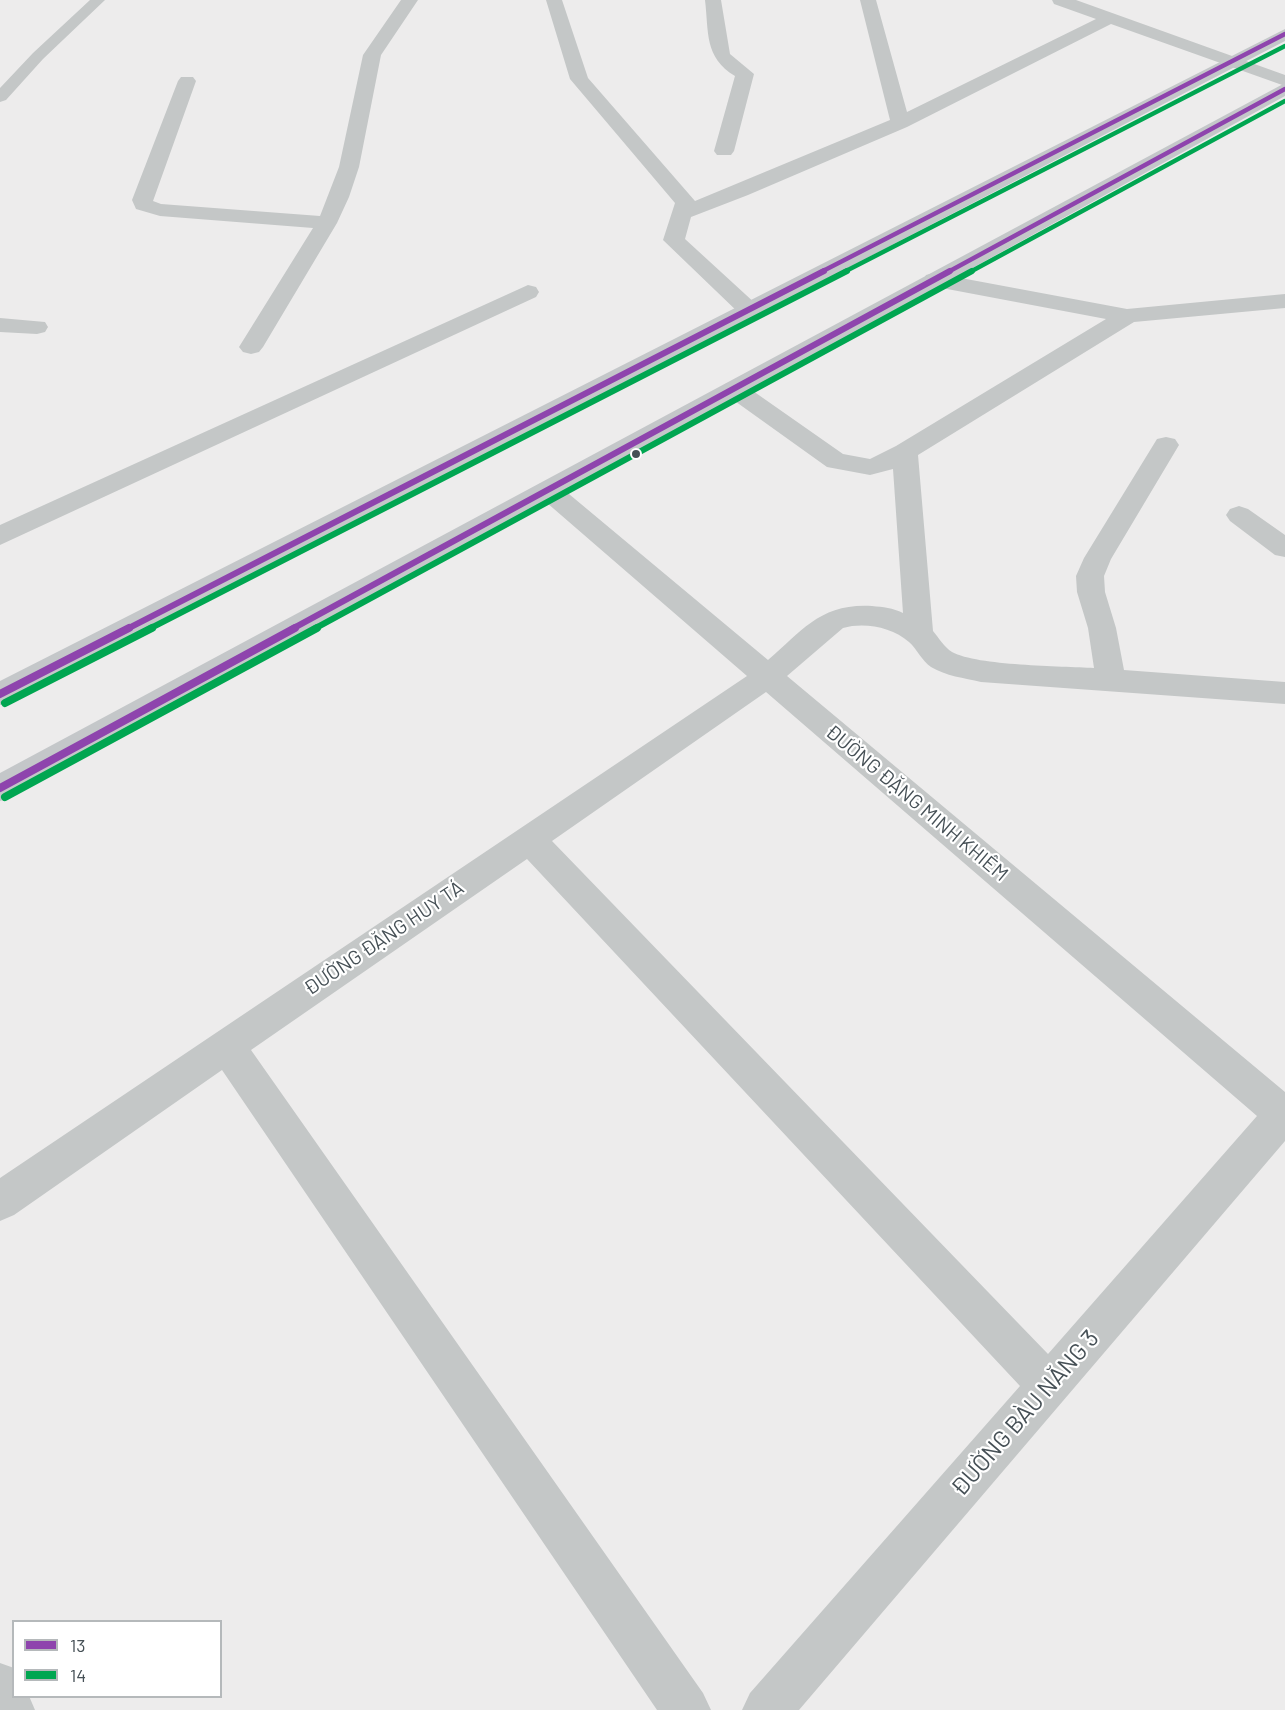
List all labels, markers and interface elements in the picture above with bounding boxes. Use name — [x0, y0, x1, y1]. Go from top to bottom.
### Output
unlabelled marker — [630, 448, 642, 460]
street label: ĐƯỜNG ĐẶNG MINH KHIÊM — [821, 720, 1013, 886]
street label: ĐƯỜNG ĐẶNG HUY TÁ — [300, 876, 468, 1000]
street label: ĐƯỜNG BÀU NĂNG 3 — [945, 1324, 1105, 1502]
legend — [12, 1620, 222, 1698]
text: 13 — [70, 1634, 86, 1656]
text: 14 — [70, 1664, 86, 1686]

